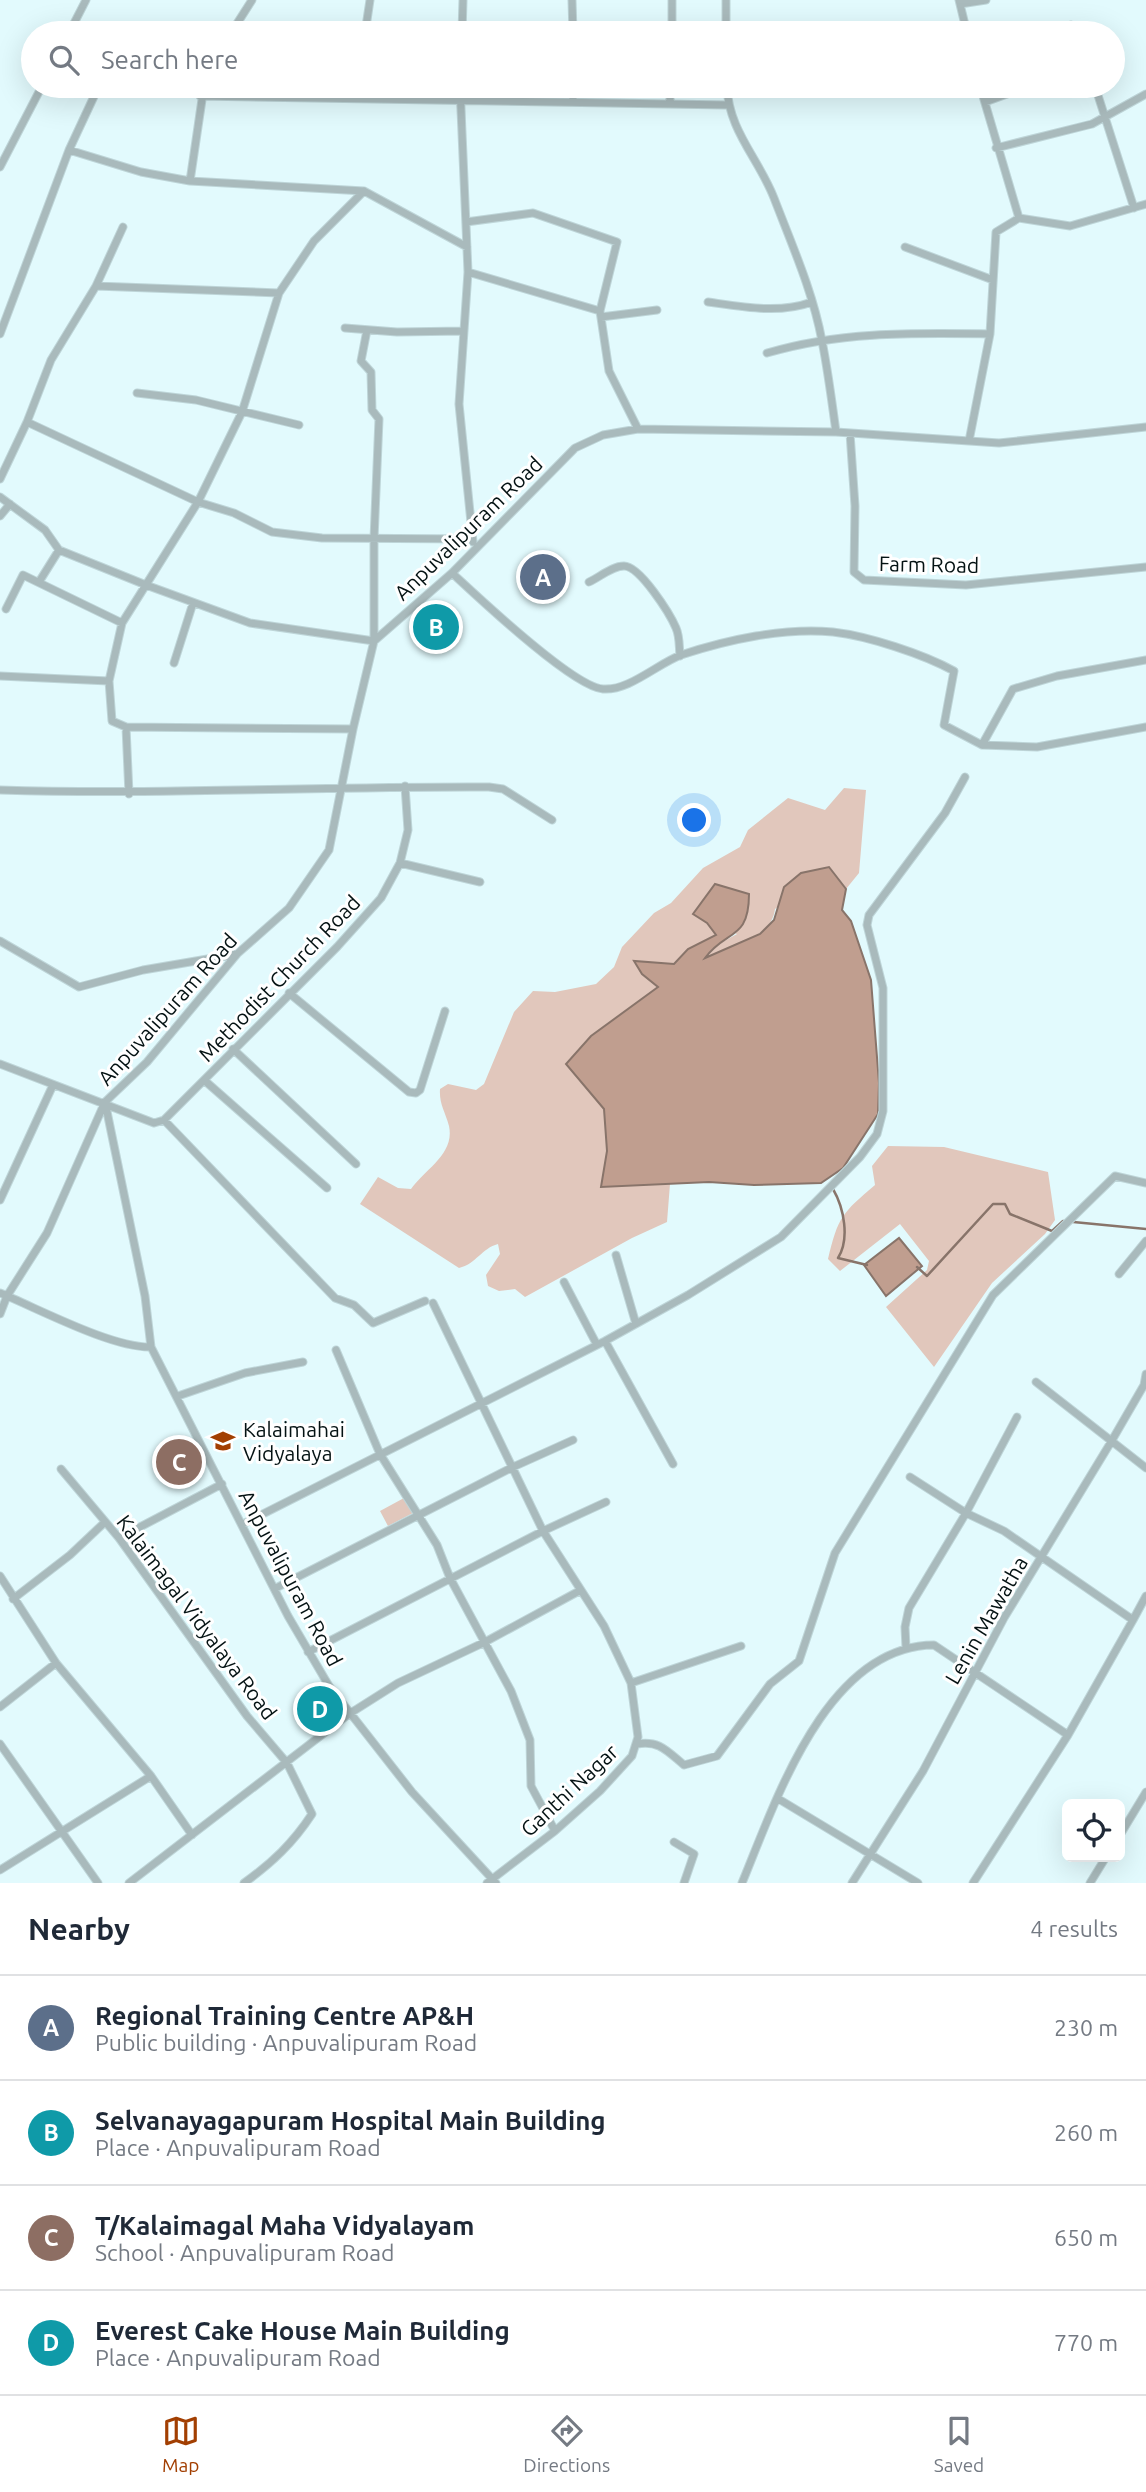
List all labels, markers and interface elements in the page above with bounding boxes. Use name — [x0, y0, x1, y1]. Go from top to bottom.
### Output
search box — [21, 21, 1125, 98]
icon: search — [45, 41, 83, 79]
text: Search here — [101, 45, 238, 74]
street label: Anpuvalipuram Road — [389, 451, 547, 605]
pin: A — [520, 551, 566, 603]
street label: Farm Road — [879, 551, 979, 577]
pin: B — [413, 601, 459, 653]
your location — [677, 803, 711, 837]
street label: Methodist Church Road — [193, 890, 365, 1066]
street label: Anpuvalipuram Road — [93, 928, 241, 1090]
place label: Kalaimahai Vidyalaya — [243, 1417, 345, 1465]
school or university icon: Kalaimahai Vidyalaya — [209, 1427, 237, 1455]
pin: C — [156, 1436, 202, 1488]
street label: Anpuvalipuram Road — [234, 1486, 348, 1670]
street label: Kalaimagal Vidyalaya Road — [112, 1510, 282, 1724]
street label: Lenin Mawatha — [940, 1552, 1032, 1688]
pin: D — [297, 1683, 343, 1735]
street label: Ganthi Nagar — [516, 1739, 622, 1841]
map controls — [1062, 1799, 1125, 1862]
button: locate — [1062, 1799, 1125, 1862]
text: Nearby — [28, 1912, 130, 1946]
text: 4 results — [1030, 1916, 1118, 1941]
text: Regional Training Centre AP&H — [95, 2001, 474, 2030]
text: A — [43, 2015, 59, 2040]
text: 230 m — [1054, 2015, 1118, 2040]
text: Public building · Anpuvalipuram Road — [95, 2030, 477, 2055]
text: Selvanayagapuram Hospital Main Building — [95, 2106, 606, 2135]
text: B — [43, 2120, 59, 2145]
text: 260 m — [1054, 2120, 1118, 2145]
text: Place · Anpuvalipuram Road — [95, 2135, 381, 2160]
text: T/Kalaimagal Maha Vidyalayam — [95, 2211, 474, 2240]
text: C — [44, 2225, 58, 2250]
text: 650 m — [1054, 2225, 1118, 2250]
text: School · Anpuvalipuram Road — [95, 2240, 395, 2265]
text: Everest Cake House Main Building — [95, 2316, 510, 2345]
text: D — [43, 2330, 59, 2355]
text: 770 m — [1054, 2330, 1118, 2355]
text: Place · Anpuvalipuram Road — [95, 2345, 381, 2370]
tab: Map — [162, 2412, 200, 2476]
tab: Directions — [523, 2412, 610, 2476]
tab: Saved — [934, 2412, 984, 2476]

